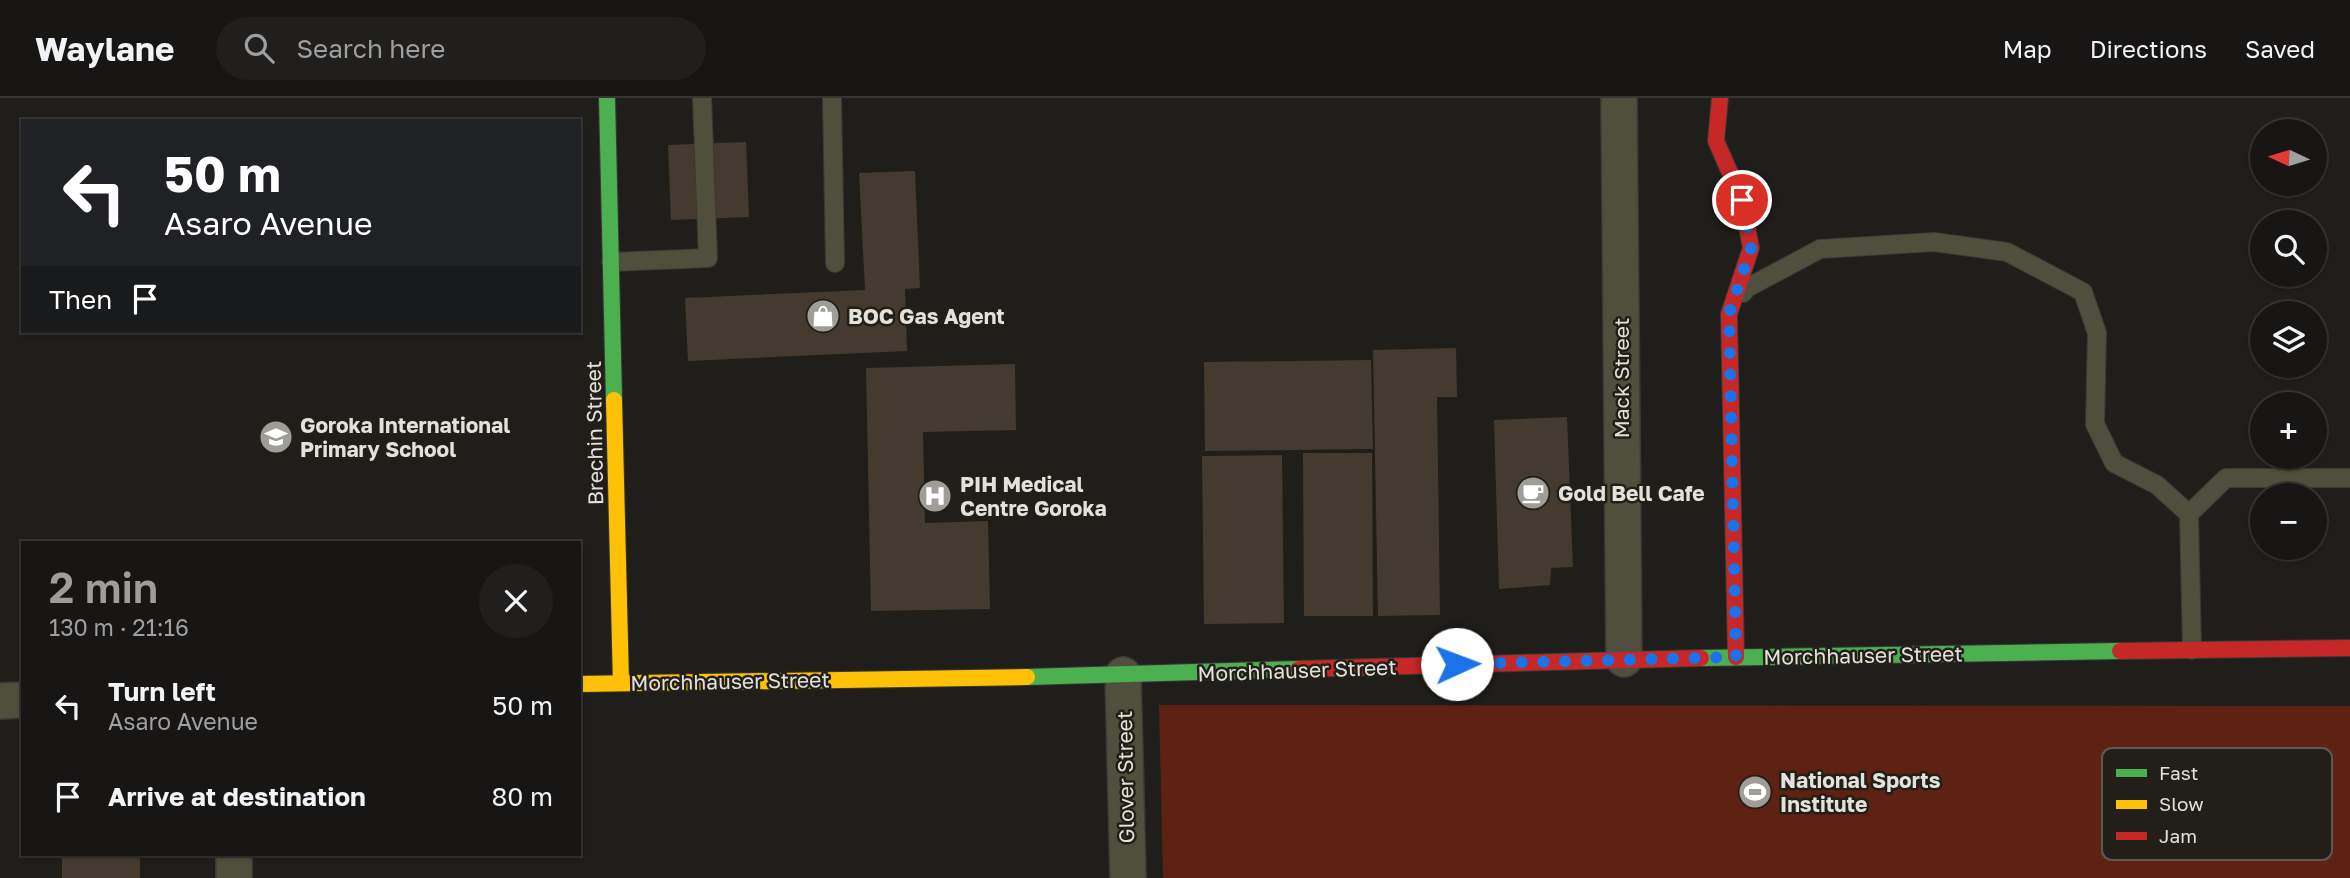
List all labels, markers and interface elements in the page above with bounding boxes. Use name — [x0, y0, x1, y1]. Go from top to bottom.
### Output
search box — [216, 17, 706, 80]
text: Waylane — [35, 29, 174, 68]
icon: search — [240, 29, 278, 67]
text: Search here — [296, 33, 445, 64]
text: Map — [2003, 34, 2052, 63]
text: Directions — [2090, 34, 2207, 63]
text: Saved — [2245, 34, 2315, 63]
north arrow — [2250, 119, 2328, 196]
map controls — [2250, 119, 2327, 560]
text: 50 m — [164, 144, 281, 203]
icon: left — [49, 147, 140, 238]
pin — [1712, 170, 1772, 230]
icon: arrive — [1723, 181, 1761, 219]
text: Asaro Avenue — [164, 204, 373, 242]
button: search — [2250, 210, 2327, 287]
icon: arrive — [126, 280, 164, 318]
text: Then — [49, 284, 112, 315]
shop icon: BOC Gas Agent — [804, 297, 842, 335]
button: layers — [2250, 301, 2327, 378]
place label: BOC Gas Agent — [848, 303, 1005, 329]
street label: Mack Street — [1608, 318, 1634, 438]
street label: Brechin Street — [580, 361, 608, 505]
button: + — [2250, 392, 2327, 469]
place label: Goroka International Primary School — [300, 412, 510, 462]
school or university icon: Goroka International Primary School — [257, 418, 295, 456]
place label: PIH Medical Centre Goroka — [960, 471, 1107, 521]
cafe icon: Gold Bell Cafe — [1514, 474, 1552, 512]
hospital icon: PIH Medical Centre Goroka — [916, 477, 954, 515]
place label: Gold Bell Cafe — [1558, 480, 1705, 506]
button: − — [2250, 483, 2327, 560]
text: 2 min — [49, 562, 158, 612]
button: close — [479, 564, 553, 638]
text: 130 m · 21:16 — [49, 613, 189, 641]
position arrow — [1420, 627, 1494, 701]
street label: Morchhauser Street — [1763, 640, 1963, 670]
street label: Morchhauser Street — [1197, 654, 1397, 686]
street label: Morchhauser Street — [630, 666, 830, 696]
text: Turn left — [108, 676, 216, 707]
icon: left — [49, 687, 87, 725]
text: 50 m — [492, 690, 553, 721]
text: Asaro Avenue — [108, 707, 258, 735]
street label: Glover Street — [1111, 710, 1139, 844]
legend — [2102, 748, 2332, 860]
text: Fast — [2159, 761, 2198, 784]
place label: National Sports Institute — [1780, 767, 1941, 817]
sports icon: National Sports Institute — [1736, 773, 1774, 811]
icon: arrive — [49, 778, 87, 816]
text: Arrive at destination — [108, 781, 366, 812]
text: 80 m — [492, 781, 553, 812]
text: Slow — [2159, 792, 2204, 815]
text: Jam — [2159, 824, 2197, 847]

